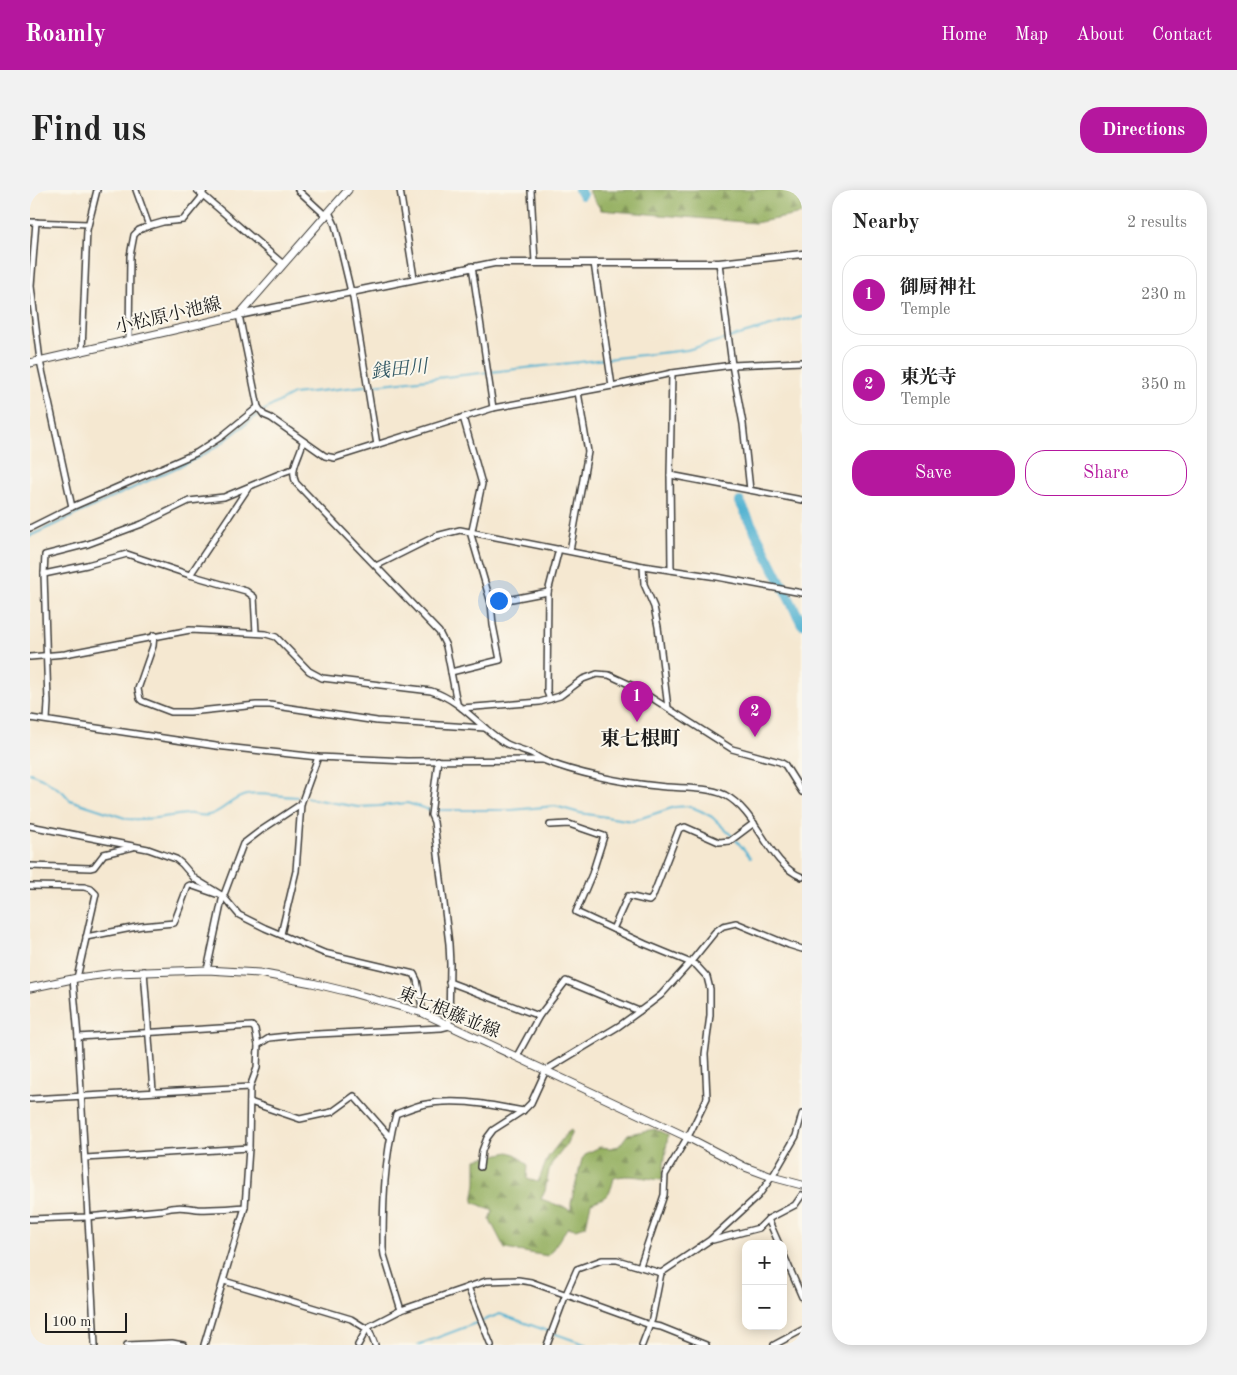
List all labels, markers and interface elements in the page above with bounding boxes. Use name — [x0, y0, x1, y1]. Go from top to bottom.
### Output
text: Roamly — [25, 23, 106, 47]
text: Home — [941, 26, 987, 44]
text: Map — [1015, 26, 1048, 44]
text: About — [1076, 26, 1124, 44]
text: Contact — [1152, 26, 1212, 44]
button: Directions — [1080, 107, 1207, 153]
text: Find us — [30, 113, 146, 148]
text: Nearby — [852, 212, 920, 233]
text: 2 results — [1127, 215, 1187, 231]
text: 御厨神社 — [900, 279, 976, 298]
text: 1 — [864, 287, 874, 303]
text: 230 m — [1141, 287, 1186, 303]
street label: 小松原小池線 — [113, 293, 223, 337]
text: Temple — [900, 302, 950, 318]
water label: 銭田川 — [370, 356, 431, 383]
text: 東光寺 — [900, 369, 957, 388]
text: 2 — [864, 377, 874, 393]
text: 350 m — [1141, 377, 1186, 393]
text: Temple — [900, 392, 950, 408]
button: Save — [852, 450, 1015, 496]
button: Share — [1025, 450, 1187, 496]
your location — [486, 588, 512, 614]
pin: 1 — [621, 681, 653, 722]
pin: 2 — [739, 696, 771, 737]
district label: 東七根町 — [600, 728, 681, 750]
street label: 東七根藤並線 — [395, 982, 503, 1042]
map controls — [742, 1240, 787, 1330]
button: + — [742, 1240, 787, 1285]
button: − — [742, 1285, 787, 1330]
scale bar — [45, 1310, 128, 1333]
text: 100 m — [52, 1315, 91, 1329]

